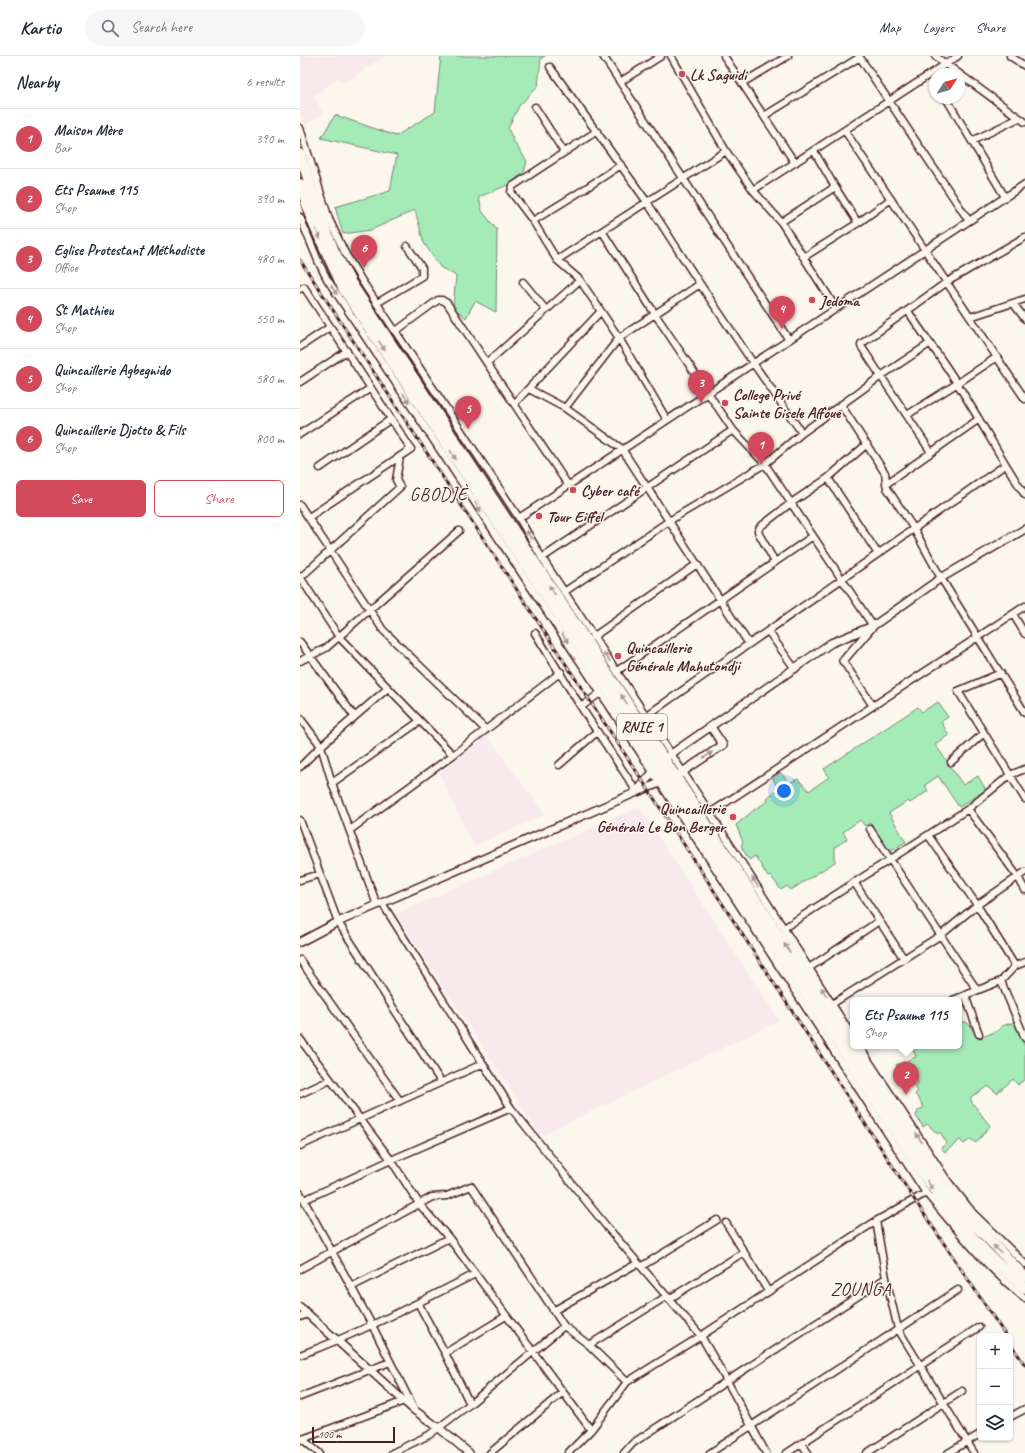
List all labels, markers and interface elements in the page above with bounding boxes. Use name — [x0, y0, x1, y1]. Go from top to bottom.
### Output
search box — [85, 10, 365, 46]
text: Kartio — [20, 16, 61, 40]
icon: search — [99, 17, 121, 39]
text: Search here — [131, 18, 192, 37]
text: Map — [879, 19, 901, 36]
text: Layers — [923, 19, 954, 36]
text: Share — [976, 19, 1005, 36]
place label: Lk Saguidi — [690, 65, 748, 85]
north arrow — [929, 68, 965, 104]
marker: Lk Saguidi — [677, 69, 687, 79]
text: Nearby — [16, 72, 59, 93]
text: 6 results — [246, 74, 284, 90]
text: Maison Mère — [54, 121, 122, 140]
text: 1 — [26, 131, 32, 147]
text: 390 m — [256, 131, 284, 147]
text: Bar — [54, 140, 71, 156]
text: Ets Psaume 115 — [54, 181, 138, 200]
text: 2 — [26, 191, 32, 207]
text: 390 m — [256, 191, 284, 207]
text: Shop — [54, 200, 76, 216]
one-way arrow — [315, 228, 321, 239]
pin: 6 — [351, 235, 377, 268]
text: Eglise Protestant Méthodiste — [54, 241, 204, 260]
text: 3 — [26, 251, 32, 267]
text: 480 m — [256, 251, 284, 267]
text: Office — [54, 260, 78, 276]
one-way arrow — [330, 284, 338, 295]
place label: Jedoma — [819, 291, 860, 311]
marker: Jedoma — [807, 295, 817, 305]
pin: 4 — [769, 296, 795, 329]
text: St Mathieu — [54, 301, 113, 320]
text: 4 — [26, 311, 32, 327]
text: 550 m — [256, 311, 284, 327]
text: Shop — [54, 320, 76, 336]
one-way arrow — [378, 340, 385, 352]
text: Quincaillerie Agbegnido — [54, 361, 170, 380]
pin: 3 — [688, 370, 714, 403]
text: 5 — [26, 371, 32, 387]
text: 580 m — [256, 371, 284, 387]
text: Shop — [54, 380, 76, 396]
place label: College Privé Sainte Gisele Affoue — [733, 385, 842, 423]
one-way arrow — [402, 393, 410, 403]
pin: 5 — [455, 396, 481, 429]
marker: College Privé Sainte Gisele Affoue — [720, 398, 730, 408]
text: Quincaillerie Djotto & Fils — [54, 421, 185, 440]
text: 6 — [26, 431, 32, 447]
text: 800 m — [256, 431, 284, 447]
pin: 1 — [748, 432, 774, 465]
text: Shop — [54, 440, 76, 456]
one-way arrow — [449, 450, 457, 460]
button: Save — [16, 480, 146, 517]
button: Share — [154, 480, 284, 517]
place label: Cyber café — [581, 481, 641, 501]
district label: GBODJÈ — [410, 483, 469, 505]
marker: Cyber café — [568, 485, 578, 495]
one-way arrow — [474, 501, 481, 512]
place label: Tour Eiffel — [547, 507, 605, 527]
marker: Tour Eiffel — [534, 511, 544, 521]
one-way arrow — [525, 530, 532, 541]
one-way arrow — [548, 585, 556, 595]
one-way arrow — [561, 633, 568, 644]
place label: Quincaillerie Générale Mahutondji — [626, 638, 742, 676]
one-way arrow — [603, 651, 611, 662]
marker: Quincaillerie Générale Mahutondji — [613, 651, 623, 661]
one-way arrow — [620, 693, 627, 705]
road number: RNIE 1 — [617, 714, 667, 740]
one-way arrow — [702, 752, 714, 759]
your location — [774, 781, 794, 801]
place label: Quincaillerie Générale Le Bon Berger — [597, 799, 727, 837]
marker: Quincaillerie Générale Le Bon Berger — [728, 812, 738, 822]
one-way arrow — [751, 876, 758, 888]
one-way arrow — [783, 943, 791, 953]
one-way arrow — [821, 986, 828, 998]
popup — [850, 997, 962, 1049]
text: Ets Psaume 115 — [864, 1006, 948, 1025]
text: Shop — [864, 1025, 886, 1041]
pin: 2 — [893, 1062, 919, 1095]
one-way arrow — [916, 1132, 923, 1144]
one-way arrow — [926, 1180, 934, 1190]
one-way arrow — [992, 1244, 1002, 1254]
district label: ZOUNGA — [831, 1278, 891, 1300]
map controls — [977, 1333, 1013, 1441]
button: + — [977, 1333, 1013, 1369]
button: − — [977, 1369, 1013, 1405]
button: layers — [977, 1405, 1013, 1441]
scale bar — [312, 1425, 395, 1444]
text: 100 m — [318, 1427, 342, 1441]

